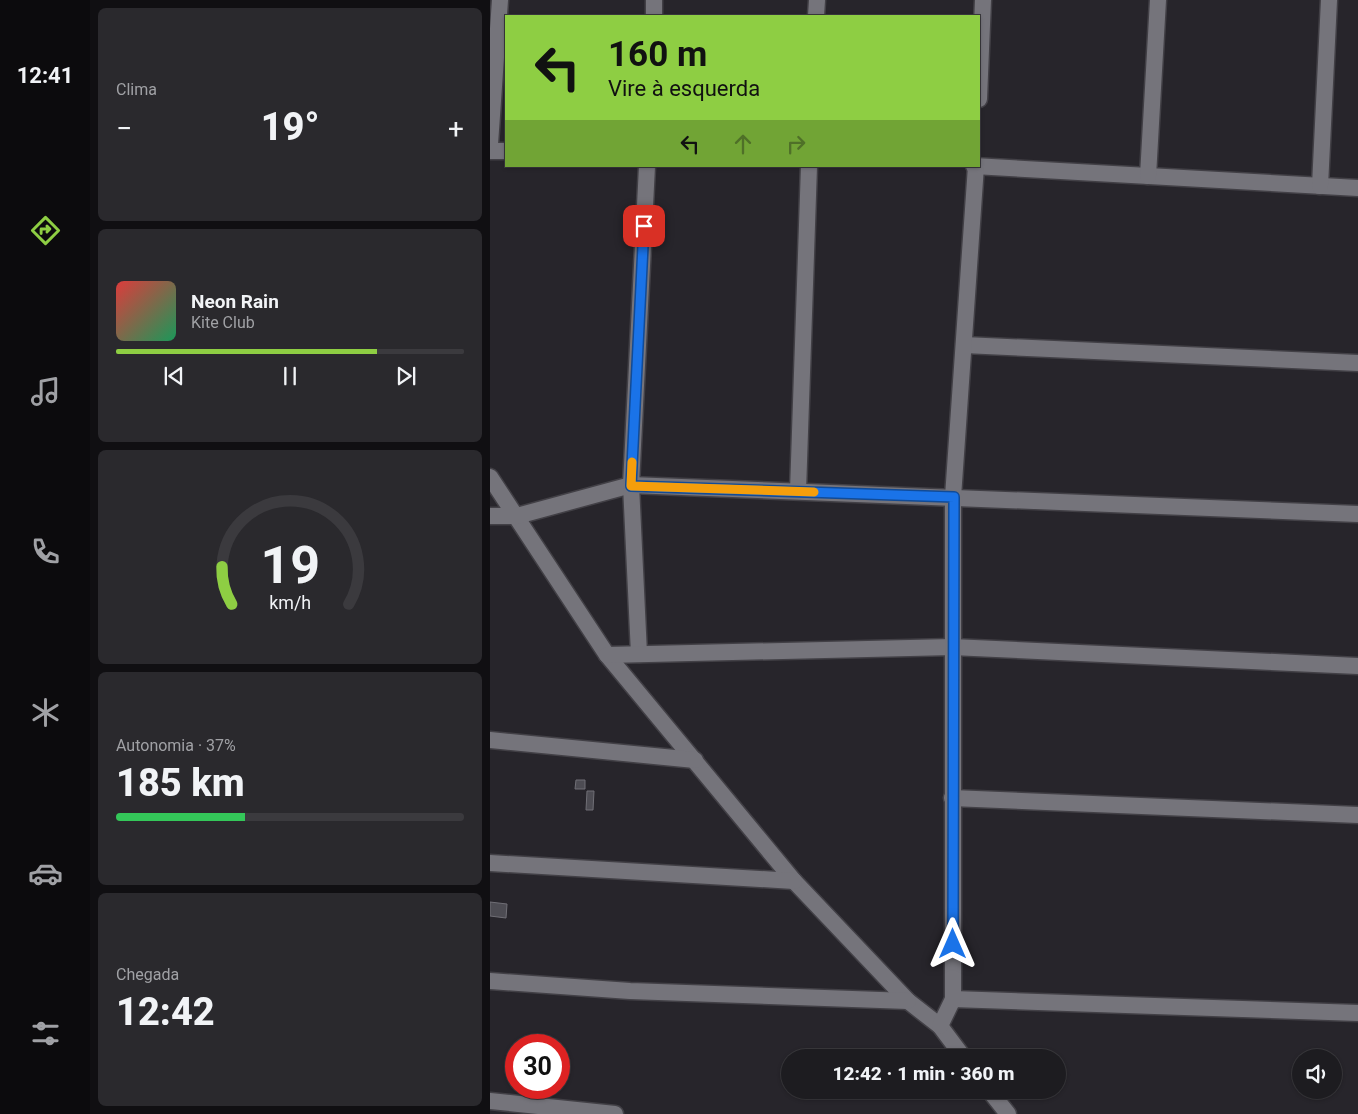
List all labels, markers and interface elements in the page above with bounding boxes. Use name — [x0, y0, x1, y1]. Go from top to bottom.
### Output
text: 160 m — [608, 34, 707, 75]
icon: left — [525, 35, 590, 100]
text: 12:41 — [17, 63, 73, 88]
text: Vire à esquerda — [608, 76, 760, 101]
text: Clima — [116, 80, 157, 99]
text: 19° — [261, 105, 319, 149]
text: − — [116, 112, 132, 145]
text: + — [448, 112, 464, 145]
icon: left — [676, 130, 704, 158]
icon: ahead — [729, 130, 757, 158]
icon: right — [782, 130, 810, 158]
pin — [623, 205, 665, 247]
icon: arrive — [630, 212, 658, 240]
icon: directions — [28, 213, 63, 248]
text: Neon Rain — [191, 290, 279, 313]
text: Kite Club — [191, 313, 255, 332]
icon: previous — [160, 362, 188, 390]
icon: pause — [276, 362, 304, 390]
icon: next — [392, 362, 420, 390]
icon: music — [28, 374, 63, 409]
icon: phone — [28, 534, 63, 569]
text: 19 — [260, 535, 320, 596]
text: km/h — [269, 592, 311, 613]
icon: climate — [28, 695, 63, 730]
text: Autonomia · 37% — [116, 736, 236, 755]
text: 185 km — [116, 761, 245, 805]
icon: car — [28, 856, 63, 891]
position arrow — [926, 917, 978, 969]
text: Chegada — [116, 965, 179, 984]
text: 12:42 — [116, 990, 215, 1034]
icon: filters — [28, 1016, 63, 1051]
speed limit sign: 30 — [505, 1034, 570, 1099]
map controls — [1292, 1049, 1342, 1099]
button: sound — [1292, 1049, 1342, 1099]
text: 12:42 · 1 min · 360 m — [832, 1062, 1015, 1085]

